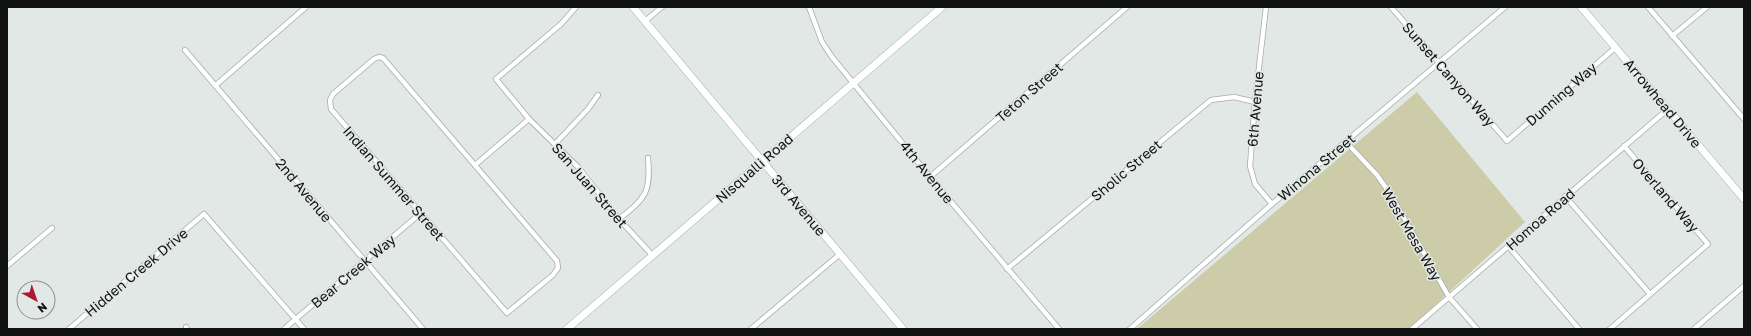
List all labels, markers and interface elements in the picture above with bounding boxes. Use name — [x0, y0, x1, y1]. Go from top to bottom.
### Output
street label: Sunset Canyon Way — [1399, 18, 1499, 130]
street label: Arrowhead Drive — [1621, 55, 1705, 151]
street label: Teton Street — [992, 58, 1066, 126]
street label: Dunning Way — [1522, 59, 1600, 129]
street label: 6th Avenue — [1243, 71, 1267, 147]
street label: Indian Summer Street — [340, 122, 448, 244]
street label: Nisqualli Road — [712, 130, 796, 206]
street label: Winona Street — [1274, 130, 1358, 204]
street label: Sholic Street — [1087, 136, 1165, 204]
street label: 4th Avenue — [897, 137, 957, 207]
street label: San Juan Street — [549, 139, 631, 231]
street label: Overland Way — [1629, 154, 1703, 236]
street label: 2nd Avenue — [272, 155, 336, 225]
street label: 3rd Avenue — [768, 171, 830, 239]
street label: West Mesa Way — [1378, 184, 1446, 284]
street label: Homoa Road — [1502, 185, 1578, 253]
street label: Hidden Creek Drive — [81, 224, 191, 320]
street label: Bear Creek Way — [307, 231, 399, 311]
north arrow — [16, 280, 56, 320]
text: N — [35, 300, 50, 316]

